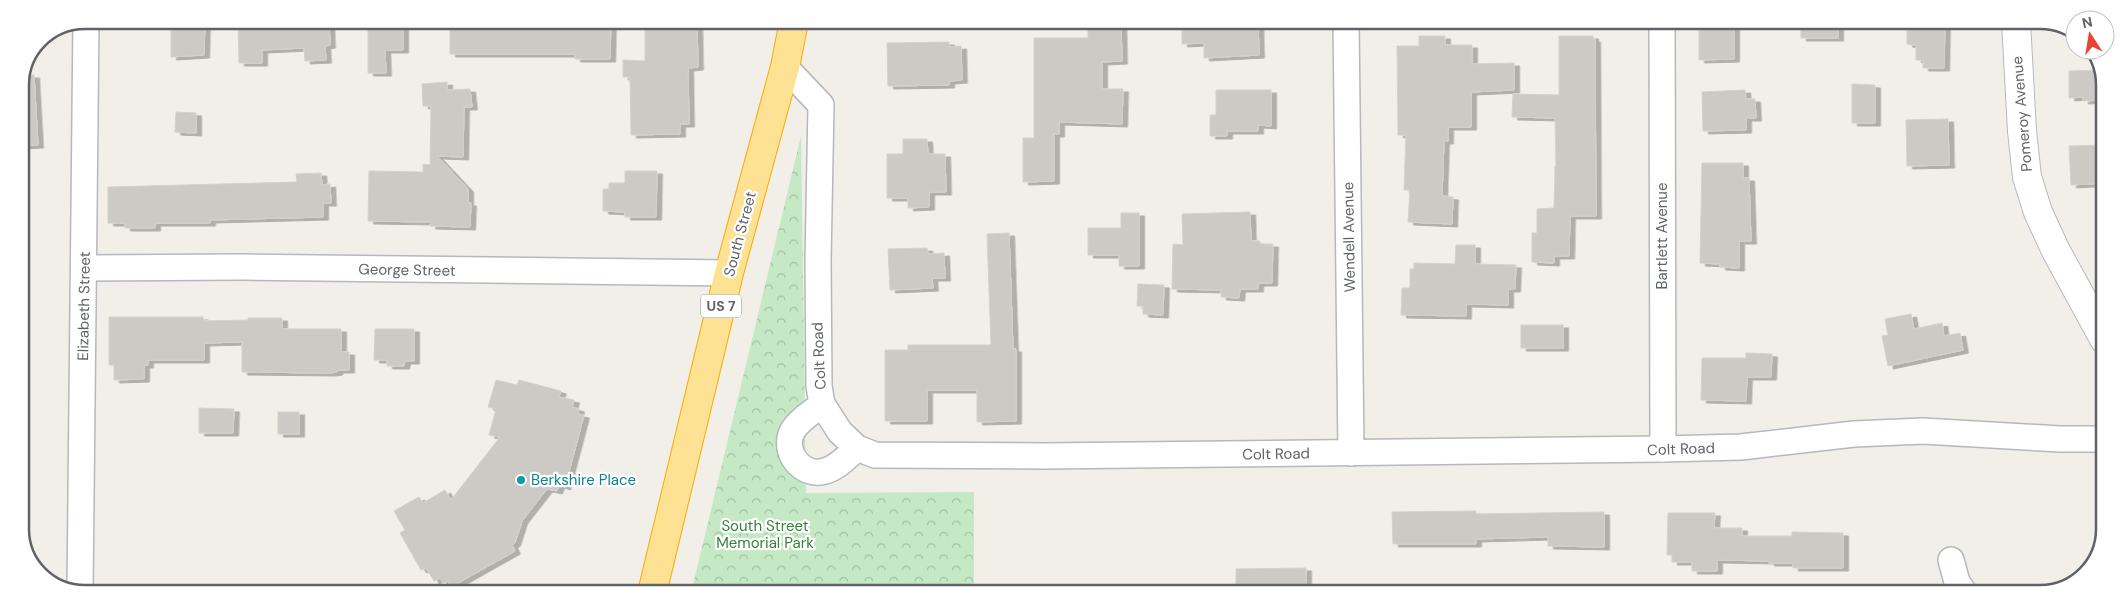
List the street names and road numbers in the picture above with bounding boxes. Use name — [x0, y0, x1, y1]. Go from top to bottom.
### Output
street label: Pomeroy Avenue — [2007, 55, 2037, 173]
street label: Wendell Avenue — [1338, 182, 1360, 292]
street label: Bartlett Avenue — [1652, 183, 1672, 289]
street label: South Street — [719, 189, 761, 279]
street label: Elizabeth Street — [73, 251, 95, 361]
street label: George Street — [358, 259, 456, 281]
road number: US 7 — [701, 294, 741, 318]
street label: Colt Road — [807, 322, 831, 390]
street label: Colt Road — [1647, 438, 1715, 460]
street label: Colt Road — [1242, 443, 1310, 465]

